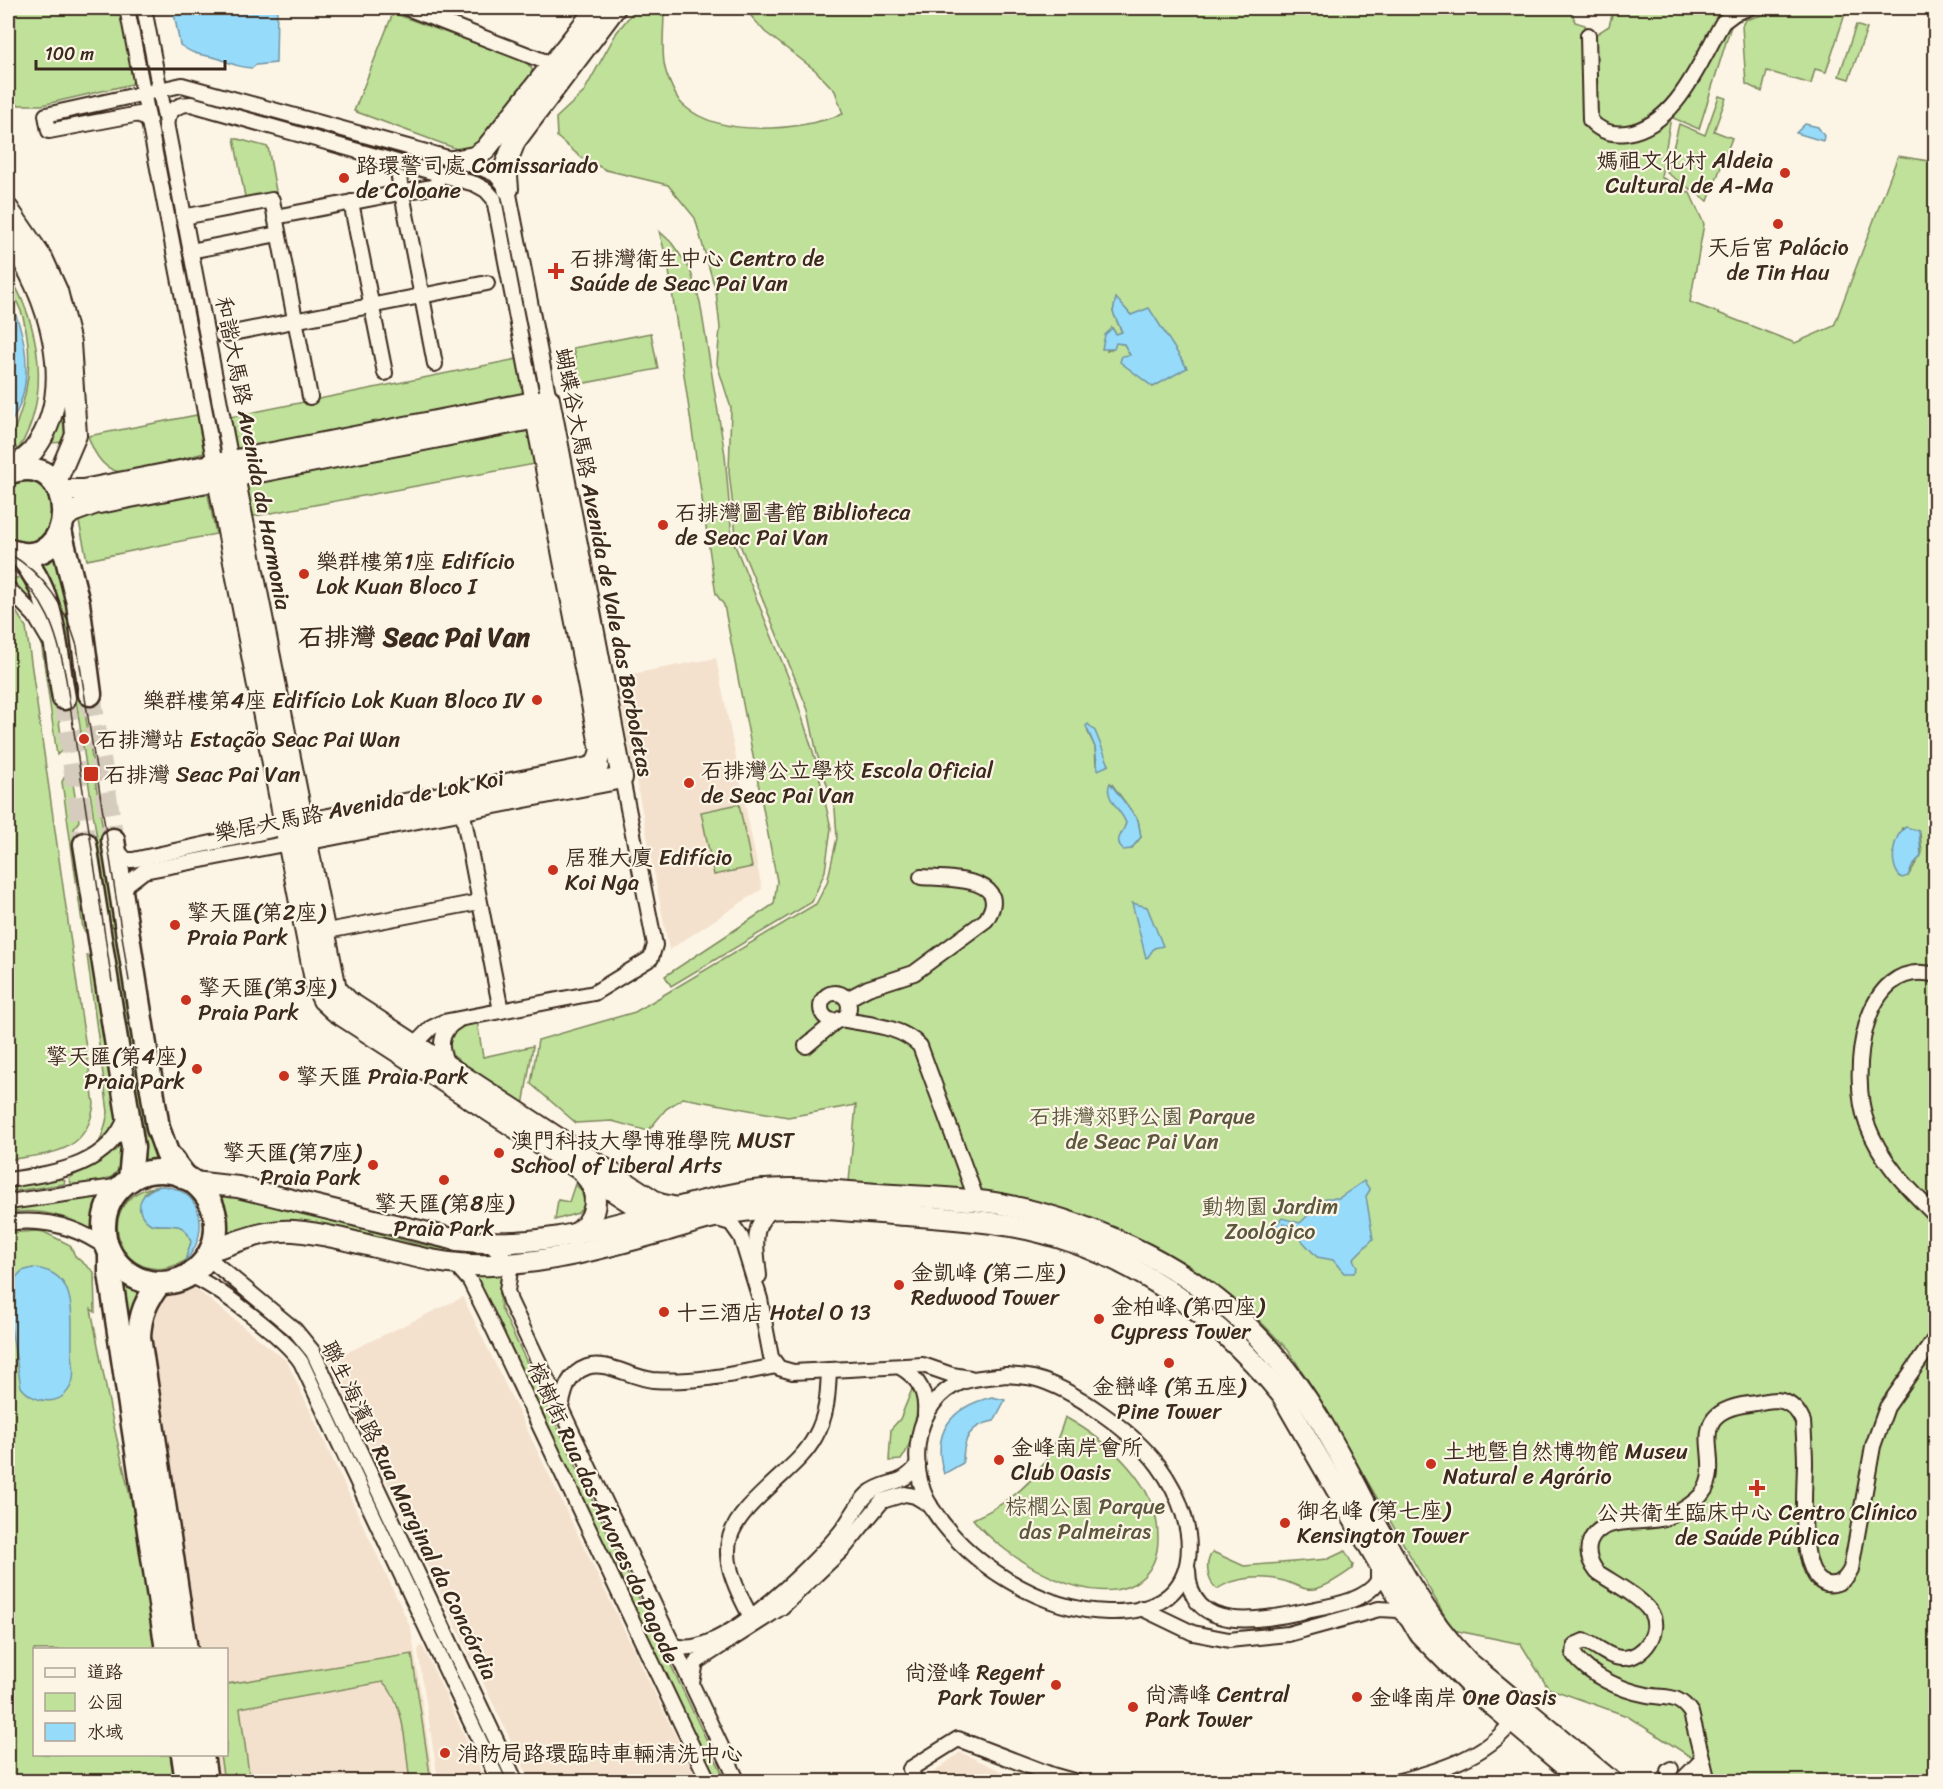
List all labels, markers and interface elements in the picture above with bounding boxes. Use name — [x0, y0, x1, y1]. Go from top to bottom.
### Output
scale bar — [36, 33, 225, 71]
text: 100 m — [45, 38, 94, 70]
place label: 媽祖文化村 Aldeia Cultural de A-Ma — [1597, 141, 1774, 205]
place label: 路環警司處 Comissariado de Coloane — [356, 146, 599, 210]
marker: 媽祖文化村 Aldeia Cultural de A-Ma — [1778, 166, 1792, 180]
marker: 路環警司處 Comissariado de Coloane — [337, 171, 351, 185]
marker: 天后宮 Palácio de Tin Hau — [1771, 217, 1785, 231]
place label: 天后宮 Palácio de Tin Hau — [1707, 228, 1849, 292]
place label: 石排灣衛生中心 Centro de Saúde de Seac Pai Van — [570, 239, 825, 303]
marker: 石排灣衛生中心 Centro de Saúde de Seac Pai Van — [547, 262, 565, 280]
street label: 和諧大馬路 Avenida da Harmonia — [204, 293, 303, 614]
street label: 蝴蝶谷大馬路 Avenida de Vale das Borboletas — [544, 344, 665, 780]
place label: 石排灣圖書館 Biblioteca de Seac Pai Van — [675, 493, 911, 557]
marker: 石排灣圖書館 Biblioteca de Seac Pai Van — [656, 518, 670, 532]
place label: 樂群樓第1座 Edifício Lok Kuan Bloco I — [316, 542, 515, 606]
marker: 樂群樓第1座 Edifício Lok Kuan Bloco I — [297, 567, 311, 581]
district label: 石排灣 Seac Pai Van — [298, 614, 530, 660]
place label: 樂群樓第4座 Edifício Lok Kuan Bloco IV — [143, 681, 526, 720]
marker: 樂群樓第4座 Edifício Lok Kuan Bloco IV — [530, 693, 544, 707]
place label: 石排灣站 Estação Seac Pai Wan — [96, 720, 400, 759]
marker: 石排灣站 Estação Seac Pai Wan — [77, 732, 91, 746]
place label: 石排灣公立學校 Escola Oficial de Seac Pai Van — [701, 751, 994, 815]
place label: 石排灣 Seac Pai Van — [104, 755, 300, 794]
street label: 樂居大馬路 Avenida de Lok Koi — [211, 758, 508, 853]
marker: 石排灣 Seac Pai Van — [82, 765, 100, 783]
marker: 石排灣公立學校 Escola Oficial de Seac Pai Van — [682, 776, 696, 790]
place label: 居雅大廈 Edifício Koi Nga — [565, 838, 732, 902]
marker: 居雅大廈 Edifício Koi Nga — [546, 863, 560, 877]
place label: 擎天匯(第2座) Praia Park — [187, 893, 326, 957]
marker: 擎天匯(第2座) Praia Park — [168, 918, 182, 932]
place label: 擎天匯(第3座) Praia Park — [198, 968, 337, 1032]
marker: 擎天匯(第3座) Praia Park — [179, 993, 193, 1007]
place label: 擎天匯(第4座) Praia Park — [46, 1037, 186, 1101]
place label: 擎天匯 Praia Park — [296, 1057, 469, 1096]
marker: 擎天匯(第4座) Praia Park — [190, 1062, 204, 1076]
marker: 擎天匯 Praia Park — [277, 1069, 291, 1083]
park label: 石排灣郊野公園 Parque de Seac Pai Van — [1029, 1097, 1256, 1161]
place label: 澳門科技大學博雅學院 MUST School of Liberal Arts — [511, 1121, 795, 1185]
place label: 擎天匯(第7座) Praia Park — [223, 1133, 362, 1197]
marker: 澳門科技大學博雅學院 MUST School of Liberal Arts — [492, 1146, 506, 1160]
marker: 擎天匯(第7座) Praia Park — [366, 1158, 380, 1172]
marker: 擎天匯(第8座) Praia Park — [437, 1173, 451, 1187]
place label: 擎天匯(第8座) Praia Park — [375, 1184, 515, 1248]
park label: 動物園 Jardim Zoológico — [1202, 1187, 1338, 1251]
place label: 金凱峰 (第二座) Redwood Tower — [911, 1253, 1066, 1317]
marker: 金凱峰 (第二座) Redwood Tower — [892, 1278, 906, 1292]
place label: 金柏峰 (第四座) Cypress Tower — [1111, 1287, 1266, 1351]
place label: 十三酒店 Hotel O 13 — [676, 1293, 871, 1332]
marker: 十三酒店 Hotel O 13 — [657, 1305, 671, 1319]
marker: 金柏峰 (第四座) Cypress Tower — [1092, 1312, 1106, 1326]
street label: 聯生海濱路 Rua Marginal da Concórdia — [310, 1334, 509, 1687]
street label: 榕樹街 Rua das Árvores do Pagode — [516, 1355, 691, 1670]
marker: 金巒峰 (第五座) Pine Tower — [1162, 1356, 1176, 1370]
place label: 金巒峰 (第五座) Pine Tower — [1092, 1367, 1247, 1431]
place label: 金峰南岸會所 Club Oasis — [1011, 1428, 1143, 1492]
place label: 土地暨自然博物館 Museu Natural e Agrário — [1443, 1432, 1688, 1496]
marker: 金峰南岸會所 Club Oasis — [992, 1453, 1006, 1467]
marker: 土地暨自然博物館 Museu Natural e Agrário — [1424, 1457, 1438, 1471]
marker: 公共衛生臨床中心 Centro Clínico de Saúde Pública — [1748, 1479, 1766, 1497]
park label: 棕櫚公園 Parque das Palmeiras — [1005, 1487, 1166, 1551]
place label: 御名峰 (第七座) Kensington Tower — [1297, 1491, 1470, 1555]
place label: 公共衛生臨床中心 Centro Clínico de Saúde Pública — [1597, 1493, 1917, 1557]
marker: 御名峰 (第七座) Kensington Tower — [1278, 1516, 1292, 1530]
legend — [33, 1648, 228, 1756]
place label: 尚澄峰 Regent Park Tower — [904, 1653, 1046, 1717]
text: 道路 — [87, 1656, 123, 1688]
place label: 尚濤峰 Central Park Tower — [1145, 1675, 1290, 1739]
marker: 尚澄峰 Regent Park Tower — [1049, 1678, 1063, 1692]
place label: 金峰南岸 One Oasis — [1369, 1678, 1556, 1717]
text: 公园 — [87, 1686, 123, 1718]
marker: 金峰南岸 One Oasis — [1350, 1690, 1364, 1704]
marker: 尚濤峰 Central Park Tower — [1126, 1700, 1140, 1714]
text: 水域 — [87, 1716, 123, 1748]
place label: 消防局路環臨時車輛清洗中心 — [457, 1734, 743, 1773]
marker: 消防局路環臨時車輛清洗中心 — [438, 1746, 452, 1760]

